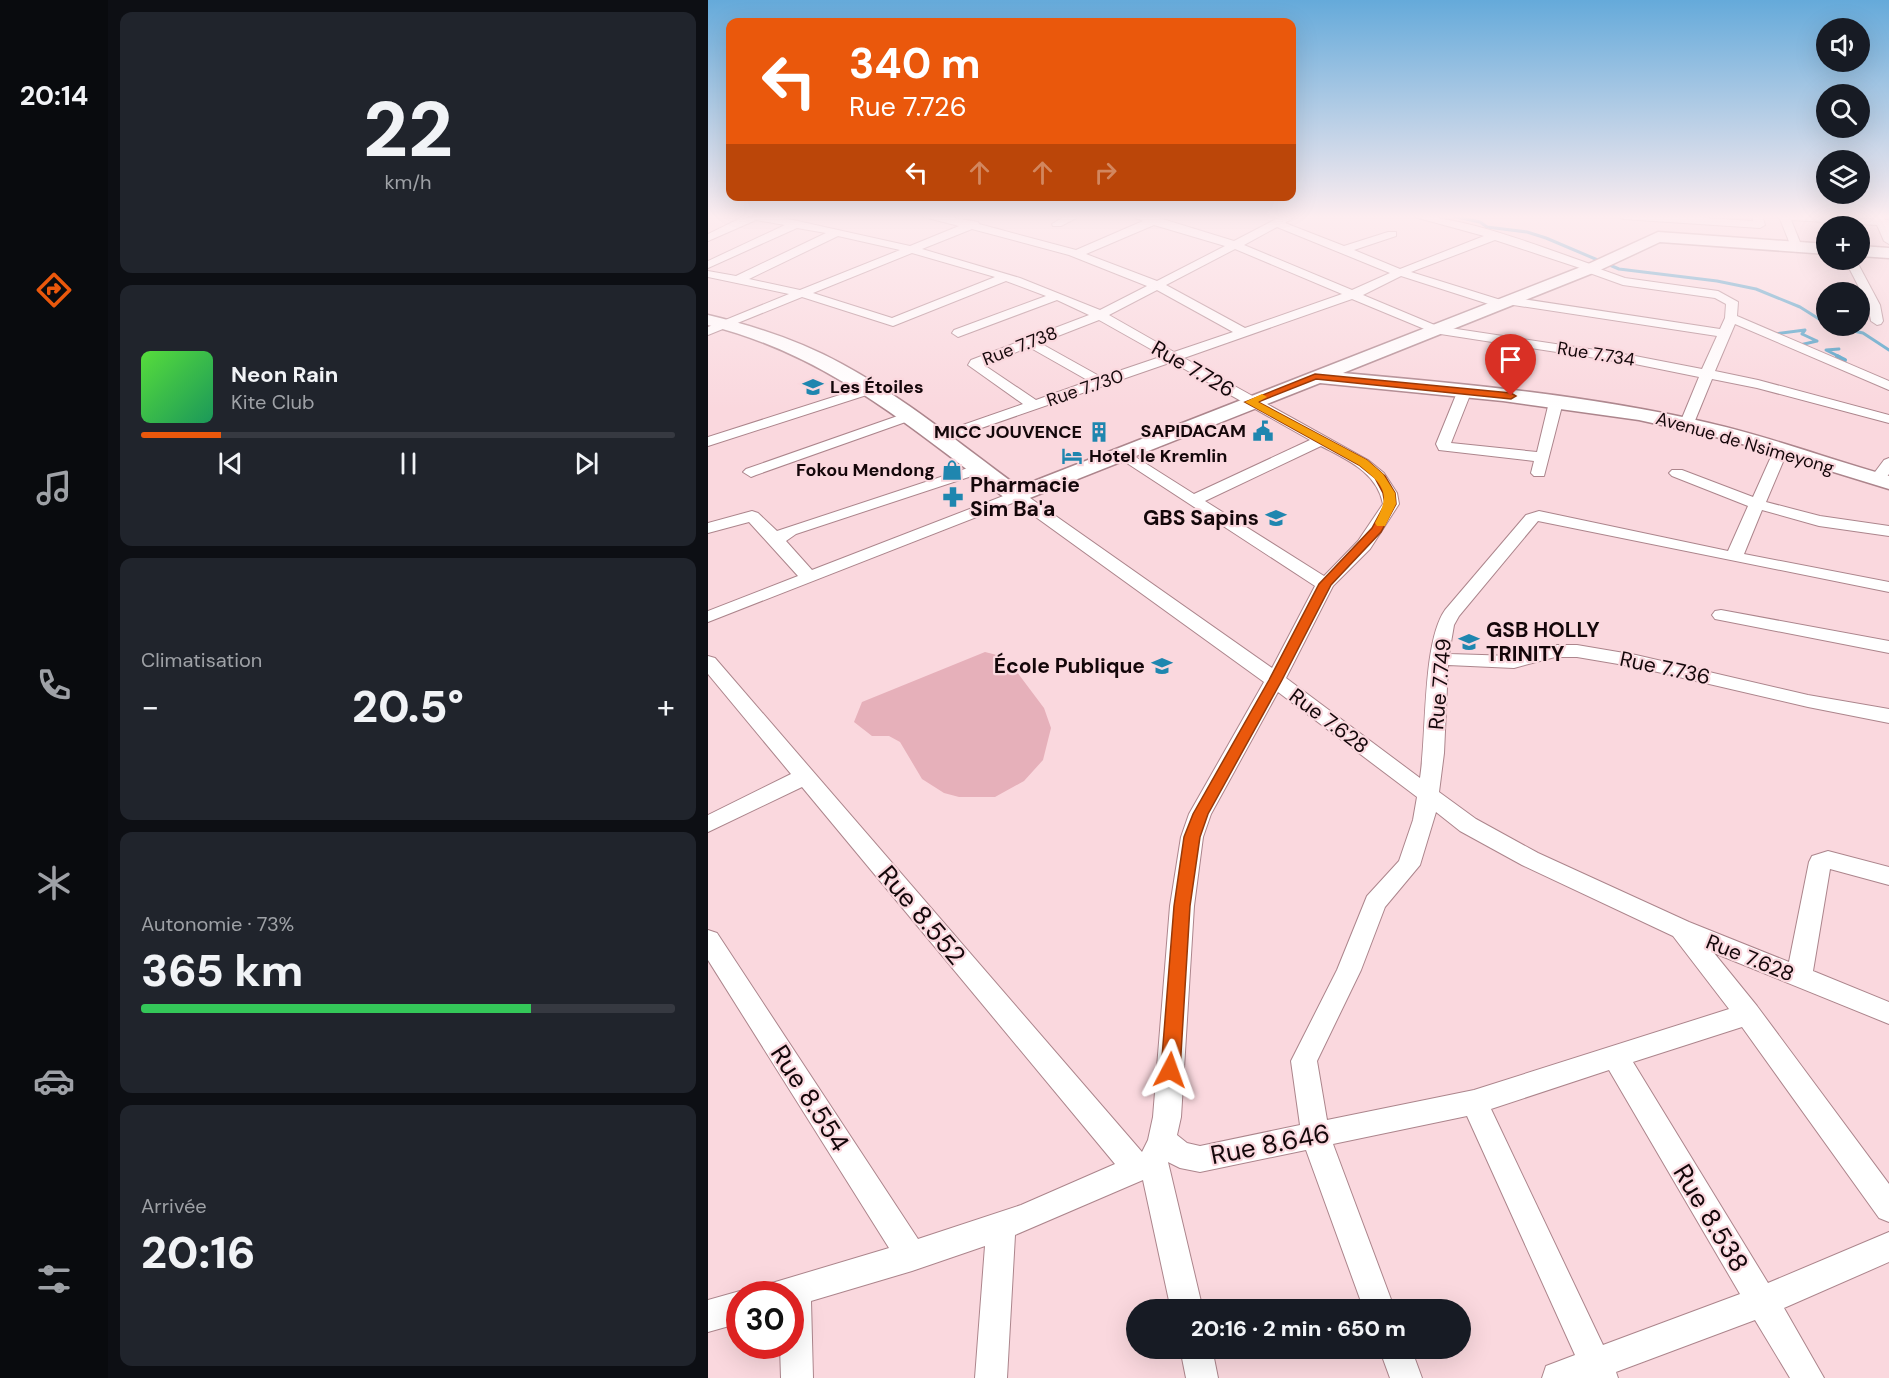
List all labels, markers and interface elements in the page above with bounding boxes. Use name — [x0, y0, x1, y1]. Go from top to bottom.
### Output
map controls — [1816, 18, 1870, 336]
button: sound — [1816, 18, 1870, 72]
text: 340 m — [849, 36, 981, 91]
icon: left — [750, 42, 828, 120]
text: 20:14 — [20, 78, 88, 113]
text: 22 — [363, 79, 453, 180]
button: search — [1816, 84, 1870, 138]
text: Rue 7.726 — [849, 89, 967, 124]
button: layers — [1816, 150, 1870, 204]
icon: left — [900, 156, 933, 189]
icon: ahead — [963, 156, 996, 189]
icon: ahead — [1026, 156, 1059, 189]
icon: right — [1089, 156, 1122, 189]
text: km/h — [384, 169, 432, 195]
button: + — [1816, 216, 1870, 270]
icon: directions — [33, 269, 75, 311]
button: − — [1816, 282, 1870, 336]
street label: Rue 7.738 — [979, 321, 1061, 371]
street label: Rue 7.726 — [1146, 334, 1240, 404]
pin — [1485, 334, 1536, 396]
street label: Rue 7.734 — [1555, 336, 1637, 372]
icon: arrive — [1494, 343, 1527, 376]
text: Neon Rain — [231, 360, 338, 389]
street label: Rue 7.730 — [1043, 364, 1127, 412]
school or university icon: Les Étoiles — [801, 375, 825, 399]
place label: Les Étoiles — [830, 375, 923, 399]
text: Kite Club — [231, 389, 315, 415]
street label: Avenue de Nsimeyong — [1653, 406, 1837, 480]
place label: SAPIDACAM — [1141, 419, 1246, 443]
public building icon: SAPIDACAM — [1251, 419, 1275, 443]
place label: MICC JOUVENCE — [934, 420, 1082, 444]
building icon: MICC JOUVENCE — [1087, 420, 1111, 444]
hotel icon: Hotel le Kremlin — [1060, 444, 1084, 468]
place label: Hotel le Kremlin — [1089, 444, 1227, 468]
icon: previous — [214, 447, 247, 480]
icon: pause — [392, 447, 425, 480]
icon: next — [570, 447, 603, 480]
place label: Fokou Mendong — [796, 458, 935, 482]
shop icon: Fokou Mendong — [940, 458, 964, 482]
icon: music — [33, 467, 75, 509]
place label: Pharmacie Sim Ba'a — [970, 471, 1080, 523]
pharmacy icon: Pharmacie Sim Ba'a — [941, 485, 965, 509]
place label: GBS Sapins — [1143, 504, 1259, 532]
school or university icon: GBS Sapins — [1264, 506, 1288, 530]
place label: GSB HOLLY TRINITY — [1486, 616, 1600, 668]
school or university icon: GSB HOLLY TRINITY — [1457, 630, 1481, 654]
street label: Rue 7.749 — [1422, 637, 1458, 731]
street label: Rue 7.736 — [1617, 645, 1713, 691]
text: Climatisation — [141, 647, 262, 673]
place label: École Publique — [994, 652, 1145, 680]
school or university icon: École Publique — [1150, 654, 1174, 678]
icon: phone — [33, 664, 75, 706]
text: 20.5° — [352, 677, 464, 736]
street label: Rue 7.628 — [1284, 682, 1374, 760]
text: − — [141, 685, 159, 728]
text: + — [657, 685, 675, 728]
street label: Rue 8.552 — [871, 858, 973, 972]
icon: climate — [33, 862, 75, 904]
text: Autonomie · 73% — [141, 911, 294, 937]
street label: Rue 7.628 — [1702, 928, 1798, 988]
text: 365 km — [141, 941, 303, 1000]
street label: Rue 8.554 — [763, 1038, 857, 1158]
position arrow — [1138, 1038, 1202, 1102]
icon: car — [33, 1060, 75, 1102]
street label: Rue 8.646 — [1208, 1116, 1332, 1172]
street label: Rue 8.538 — [1666, 1158, 1756, 1278]
text: Arrivée — [141, 1193, 207, 1219]
text: 20:16 — [141, 1223, 256, 1282]
icon: filters — [33, 1258, 75, 1300]
speed limit sign: 30 — [726, 1281, 804, 1359]
text: 20:16 · 2 min · 650 m — [1191, 1314, 1406, 1343]

